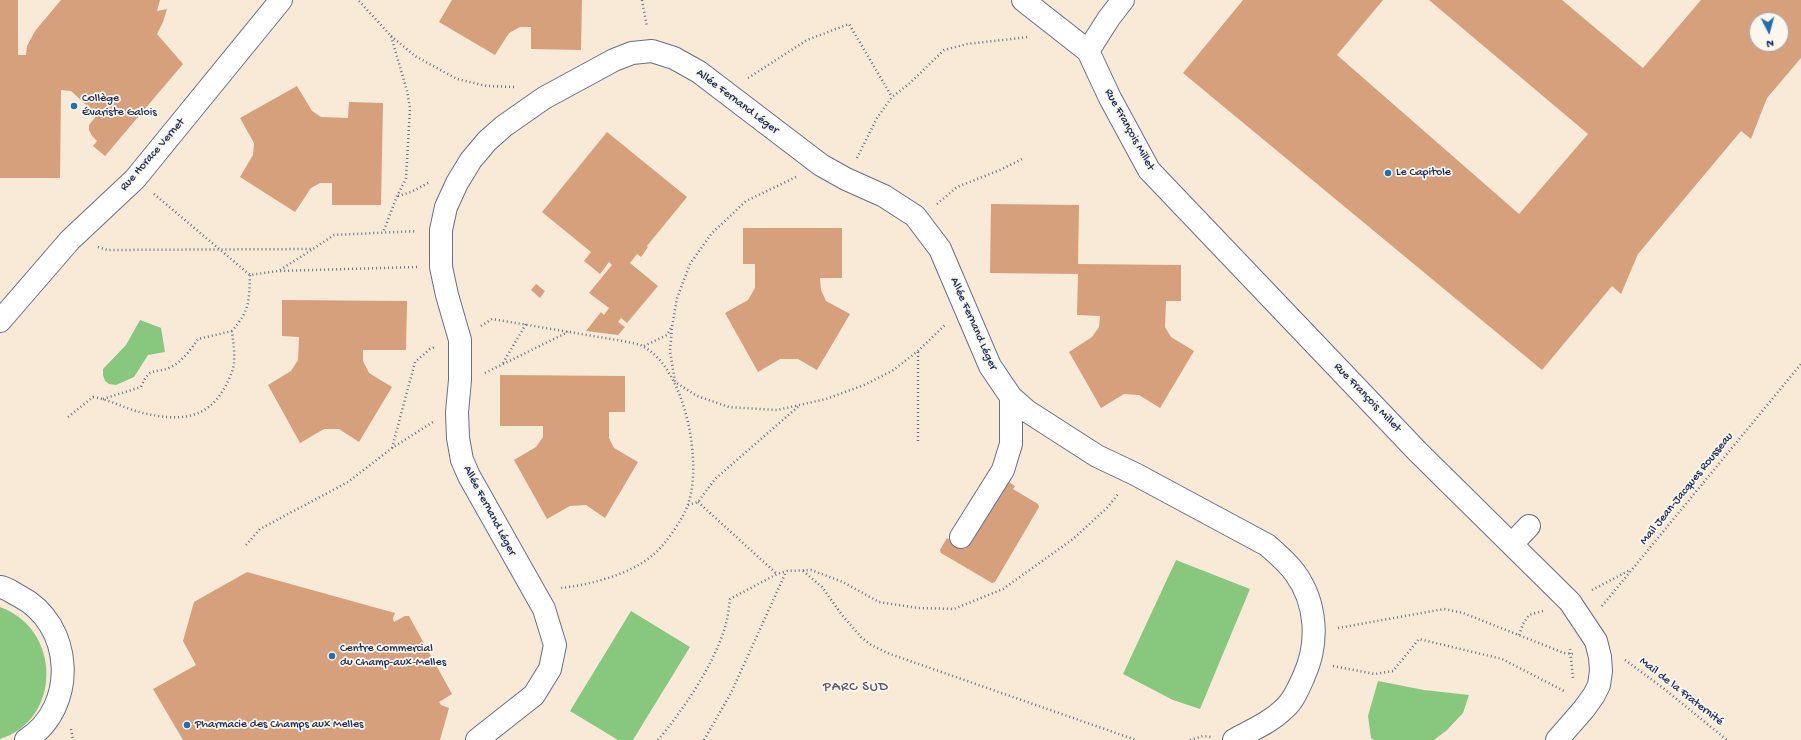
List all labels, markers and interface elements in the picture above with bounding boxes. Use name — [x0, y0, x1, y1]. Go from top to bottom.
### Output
north arrow — [1749, 12, 1789, 52]
text: N — [1766, 37, 1774, 49]
street label: Allée Fernand Léger — [693, 66, 781, 138]
street label: Rue François Millet — [1101, 87, 1157, 173]
place label: Collège Évariste Galois — [82, 92, 157, 120]
marker: Collège Évariste Galois — [69, 101, 79, 111]
street label: Rue Horace Vernet — [117, 116, 189, 194]
place label: Le Capitole — [1396, 166, 1451, 180]
marker: Le Capitole — [1383, 168, 1393, 178]
street label: Allée Fernand Léger — [946, 275, 1000, 373]
street label: Rue François Millet — [1330, 360, 1404, 436]
street label: Mail Jean-Jacques Rousseau — [1637, 430, 1737, 548]
street label: Allée Fernand Léger — [459, 463, 519, 559]
place label: Centre Commercial du Champ-aux-Melles — [340, 642, 446, 670]
marker: Centre Commercial du Champ-aux-Melles — [327, 651, 337, 661]
street label: Mail de la Fraternité — [1636, 655, 1726, 729]
district label: PARC SUD — [823, 680, 889, 696]
place label: Pharmacie des Champs aux Melles — [195, 718, 364, 732]
marker: Pharmacie des Champs aux Melles — [182, 720, 192, 730]

